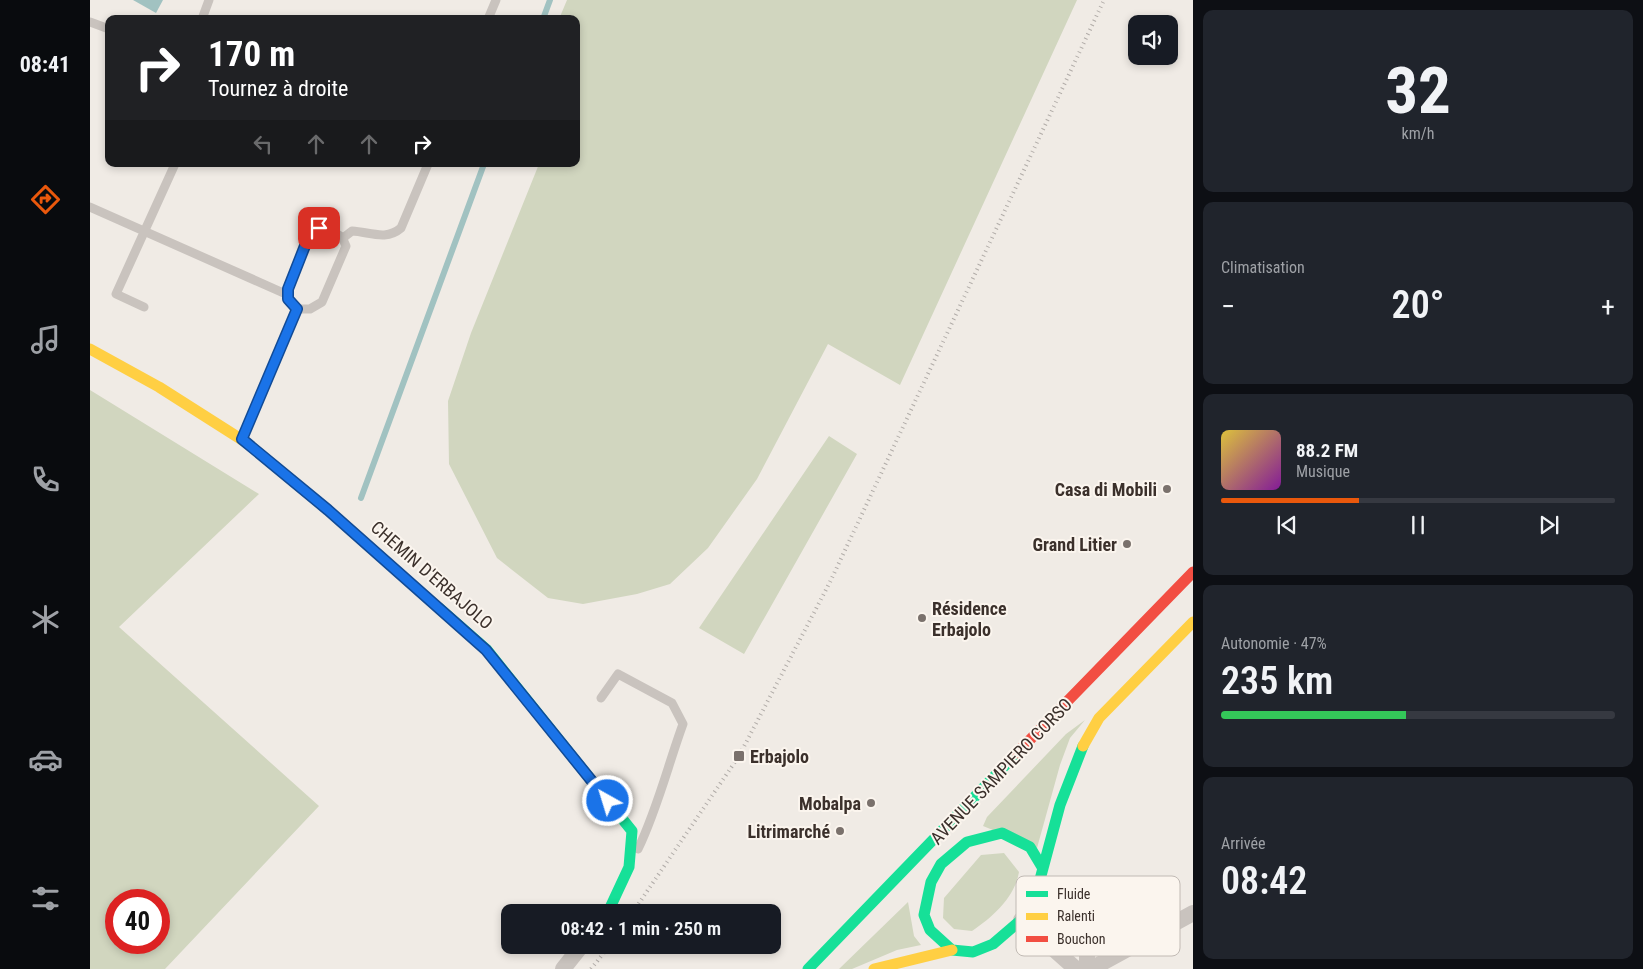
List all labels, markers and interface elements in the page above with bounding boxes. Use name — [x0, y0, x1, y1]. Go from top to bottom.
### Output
map controls — [1128, 15, 1178, 65]
button: sound — [1128, 15, 1178, 65]
text: 170 m — [208, 34, 295, 75]
icon: right — [125, 35, 190, 100]
text: 08:41 — [20, 52, 70, 77]
text: 32 — [1385, 53, 1451, 129]
text: Tournez à droite — [208, 76, 348, 101]
text: km/h — [1402, 124, 1434, 143]
icon: left — [249, 130, 277, 158]
icon: ahead — [302, 130, 330, 158]
icon: ahead — [355, 130, 383, 158]
icon: right — [408, 130, 436, 158]
icon: directions — [28, 182, 63, 217]
pin — [298, 207, 340, 249]
icon: arrive — [305, 214, 333, 242]
text: Climatisation — [1221, 258, 1305, 277]
text: 20° — [1392, 283, 1444, 327]
text: − — [1221, 290, 1235, 323]
text: + — [1601, 290, 1615, 323]
icon: music — [28, 322, 63, 357]
text: 88.2 FM — [1296, 439, 1358, 462]
icon: phone — [28, 462, 63, 497]
text: Musique — [1296, 462, 1350, 481]
place label: Casa di Mobili — [1055, 479, 1157, 500]
marker: Casa di Mobili — [1161, 483, 1173, 495]
icon: previous — [1273, 511, 1301, 539]
icon: pause — [1404, 511, 1432, 539]
icon: next — [1535, 511, 1563, 539]
street label: CHEMIN D'ERBAJOLO — [367, 517, 497, 633]
place label: Grand Litier — [1033, 534, 1117, 555]
marker: Grand Litier — [1121, 538, 1133, 550]
place label: Résidence Erbajolo — [932, 598, 1007, 640]
icon: climate — [28, 602, 63, 637]
marker: Résidence Erbajolo — [916, 612, 928, 624]
text: Autonomie · 47% — [1221, 634, 1327, 653]
text: 235 km — [1221, 659, 1333, 703]
street label: AVENUE SAMPIERO CORSO — [926, 694, 1076, 848]
icon: car — [28, 742, 63, 777]
place label: Erbajolo — [750, 746, 809, 767]
marker: Erbajolo — [732, 749, 746, 763]
position arrow — [581, 774, 633, 826]
place label: Mobalpa — [799, 793, 861, 814]
marker: Mobalpa — [865, 797, 877, 809]
place label: Litrimarché — [747, 821, 830, 842]
marker: Litrimarché — [834, 825, 846, 837]
text: Arrivée — [1221, 834, 1265, 853]
text: 08:42 — [1221, 859, 1307, 903]
legend — [1016, 876, 1180, 956]
icon: filters — [28, 881, 63, 916]
text: Fluide — [1057, 886, 1091, 902]
speed limit sign: 40 — [105, 889, 170, 954]
text: Ralenti — [1057, 908, 1095, 924]
text: 08:42 · 1 min · 250 m — [561, 917, 721, 940]
text: Bouchon — [1057, 931, 1105, 947]

